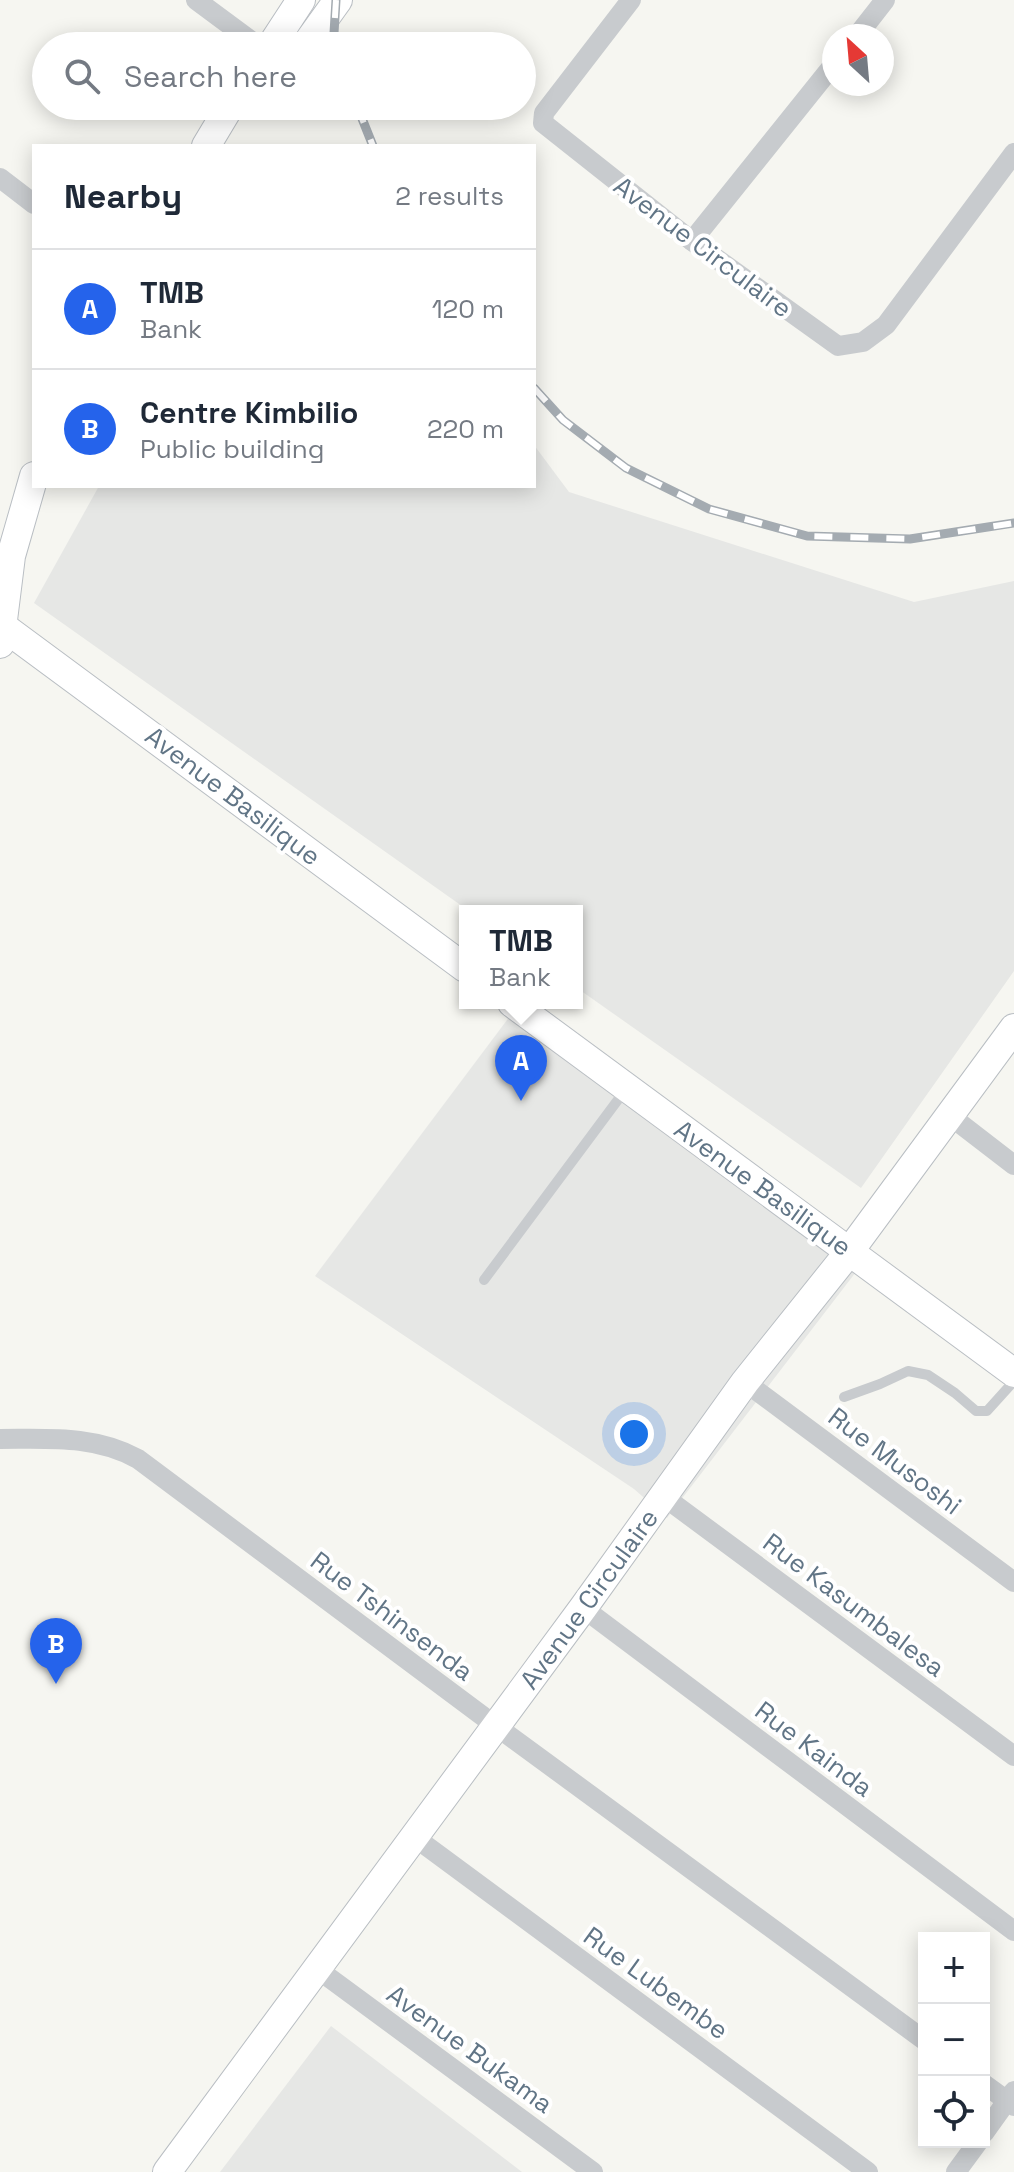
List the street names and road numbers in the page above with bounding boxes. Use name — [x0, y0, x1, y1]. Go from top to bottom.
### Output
street label: Avenue Circulaire — [607, 169, 799, 325]
street label: Avenue Basilique — [138, 719, 328, 873]
street label: Avenue Basilique — [667, 1112, 859, 1264]
street label: Rue Musoshi — [821, 1400, 969, 1522]
street label: Avenue Circulaire — [512, 1502, 666, 1696]
street label: Rue Kasumbalesa — [756, 1526, 952, 1685]
street label: Rue Tshinsenda — [304, 1544, 480, 1688]
street label: Rue Kainda — [748, 1694, 880, 1804]
street label: Rue Lubembe — [577, 1919, 735, 2047]
street label: Avenue Bukama — [380, 1977, 560, 2121]

